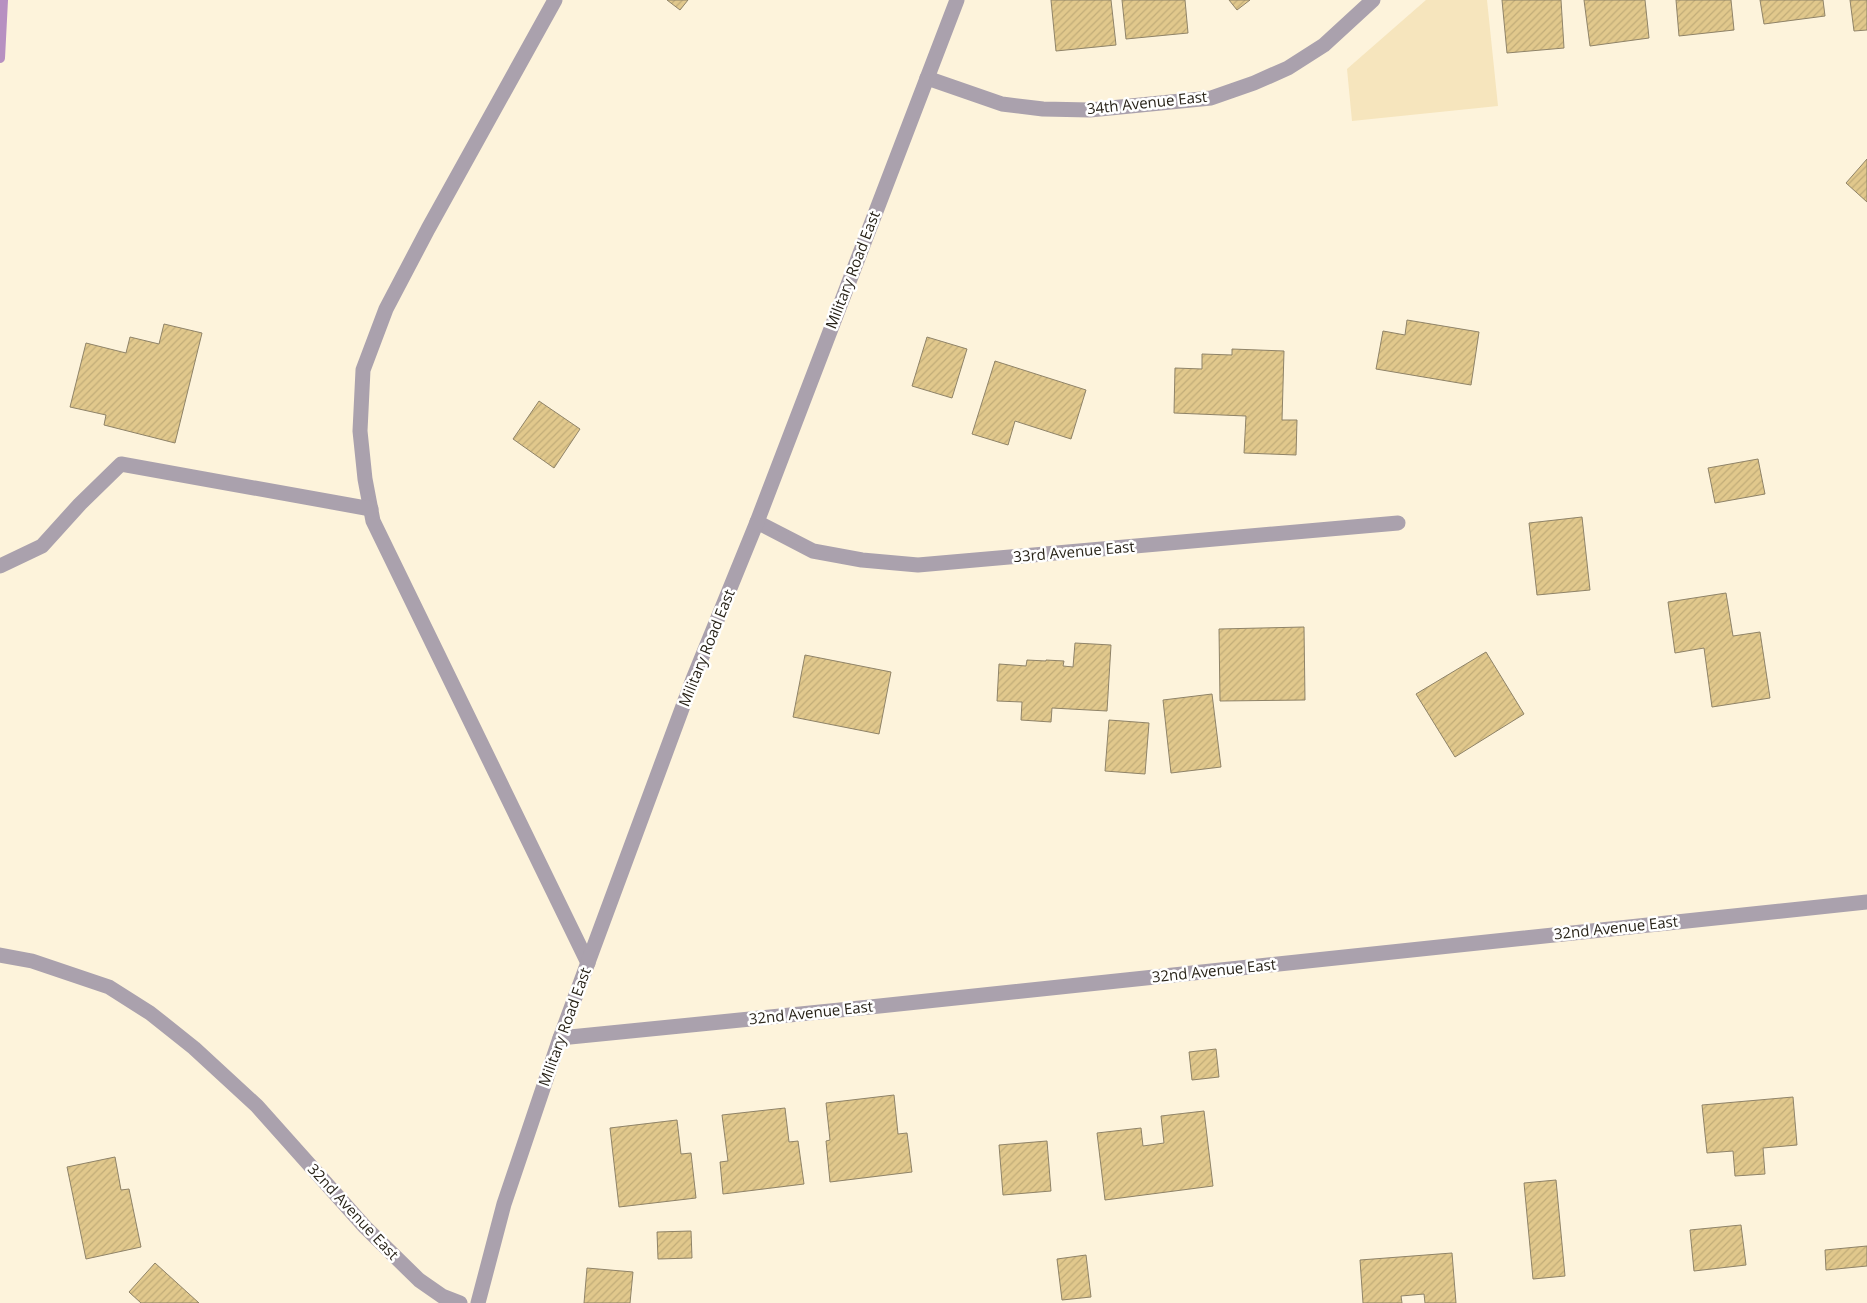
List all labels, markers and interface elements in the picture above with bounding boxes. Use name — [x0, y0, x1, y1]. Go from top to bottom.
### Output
street label: 34th Avenue East — [1086, 86, 1208, 118]
street label: Military Road East — [820, 208, 884, 332]
street label: 33rd Avenue East — [1012, 536, 1135, 566]
street label: Military Road East — [673, 586, 739, 709]
street label: 32nd Avenue East — [1553, 911, 1679, 943]
street label: 32nd Avenue East — [1151, 954, 1277, 986]
street label: Military Road East — [533, 965, 595, 1089]
street label: 32nd Avenue East — [748, 996, 874, 1028]
street label: 32nd Avenue East — [304, 1159, 404, 1264]

